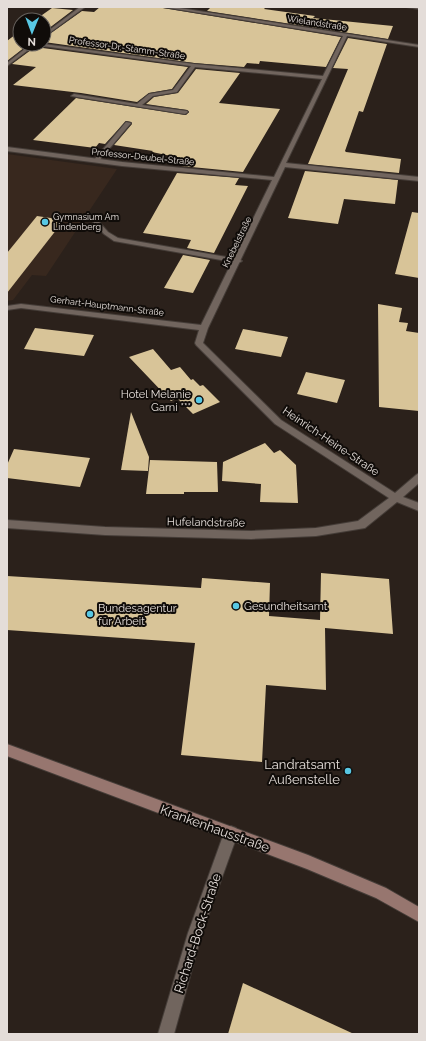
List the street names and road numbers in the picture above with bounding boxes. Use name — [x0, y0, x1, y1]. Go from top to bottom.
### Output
street label: Wielandstraße — [286, 13, 348, 33]
street label: Professor-Dr.-Stamm-Straße — [68, 35, 186, 61]
street label: Professor-Deubel-Straße — [91, 147, 196, 167]
street label: Knebelstraße — [220, 214, 254, 269]
street label: Gerhart-Hauptmann-Straße — [50, 294, 165, 318]
street label: Heinrich-Heine-Straße — [280, 404, 382, 479]
street label: Hufelandstraße — [167, 515, 246, 530]
street label: Krankenhausstraße — [158, 802, 272, 855]
street label: Richard-Bock-Straße — [171, 871, 224, 995]

